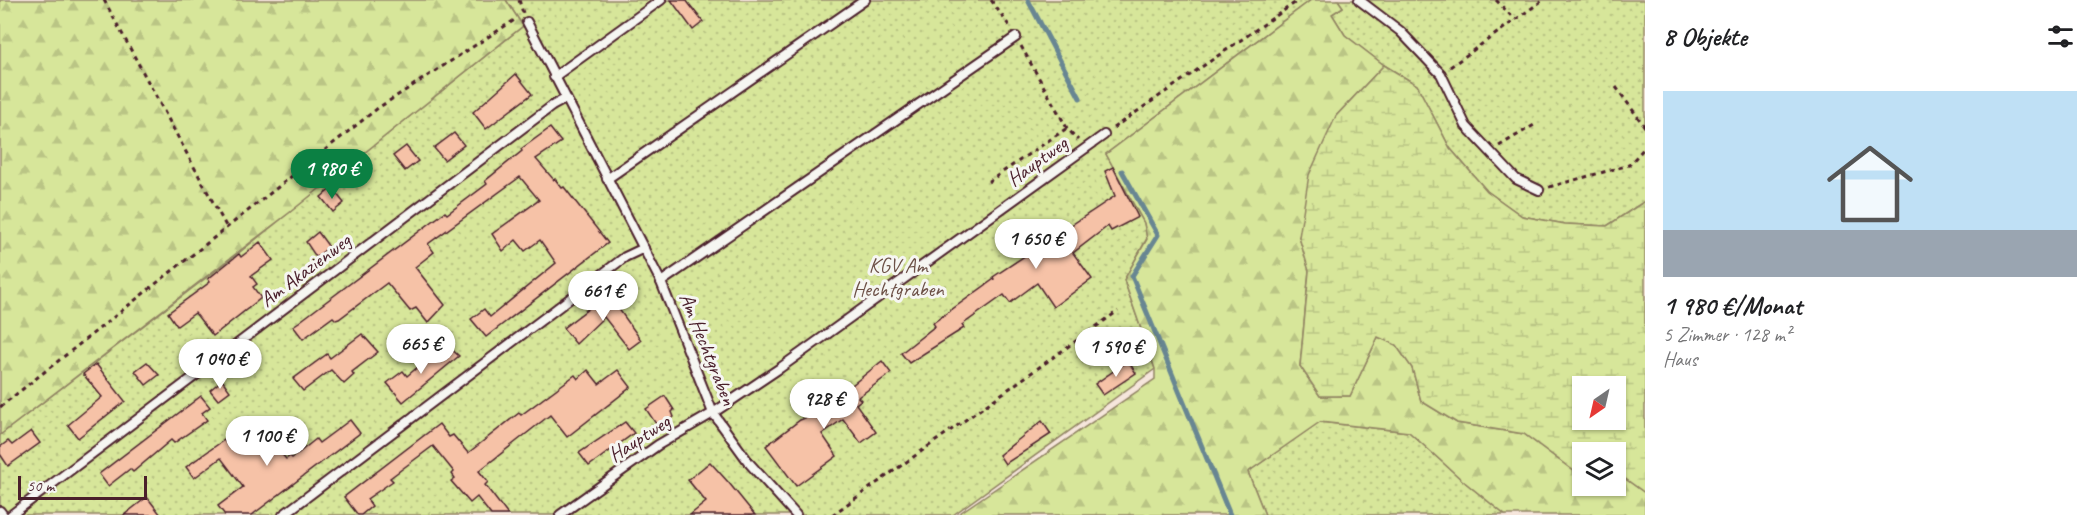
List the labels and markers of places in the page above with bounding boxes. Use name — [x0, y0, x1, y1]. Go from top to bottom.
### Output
pin: 1 980 € — [277, 149, 387, 200]
pin: 1 650 € — [981, 219, 1091, 270]
pin: 661 € — [561, 271, 645, 322]
pin: 665 € — [379, 324, 463, 375]
pin: 1 590 € — [1061, 327, 1171, 378]
pin: 1 040 € — [165, 339, 275, 390]
pin: 928 € — [782, 379, 866, 430]
pin: 1 100 € — [212, 416, 322, 467]

